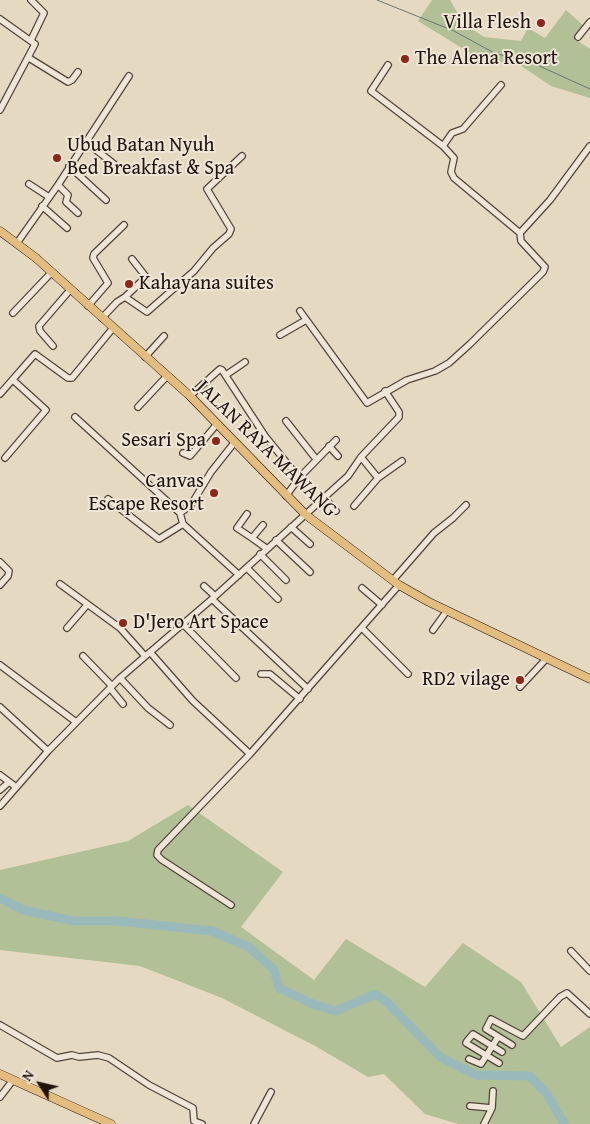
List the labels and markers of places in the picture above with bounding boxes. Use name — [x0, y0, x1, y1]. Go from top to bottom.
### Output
place label: Villa Flesh — [443, 11, 531, 35]
marker: Villa Flesh — [535, 17, 547, 29]
place label: The Alena Resort — [415, 47, 558, 71]
marker: The Alena Resort — [399, 53, 411, 65]
place label: Ubud Batan Nyuh Bed Breakfast & Spa — [67, 134, 234, 181]
marker: Ubud Batan Nyuh Bed Breakfast & Spa — [51, 152, 63, 164]
place label: Kahayana suites — [139, 272, 274, 296]
marker: Kahayana suites — [123, 278, 135, 290]
place label: Sesari Spa — [121, 429, 206, 453]
marker: Sesari Spa — [210, 435, 222, 447]
place label: Canvas Escape Resort — [89, 470, 204, 517]
marker: Canvas Escape Resort — [208, 487, 220, 499]
place label: D'Jero Art Space — [133, 611, 269, 635]
marker: D'Jero Art Space — [117, 617, 129, 629]
place label: RD2 vilage — [422, 668, 510, 692]
marker: RD2 vilage — [514, 674, 526, 686]

